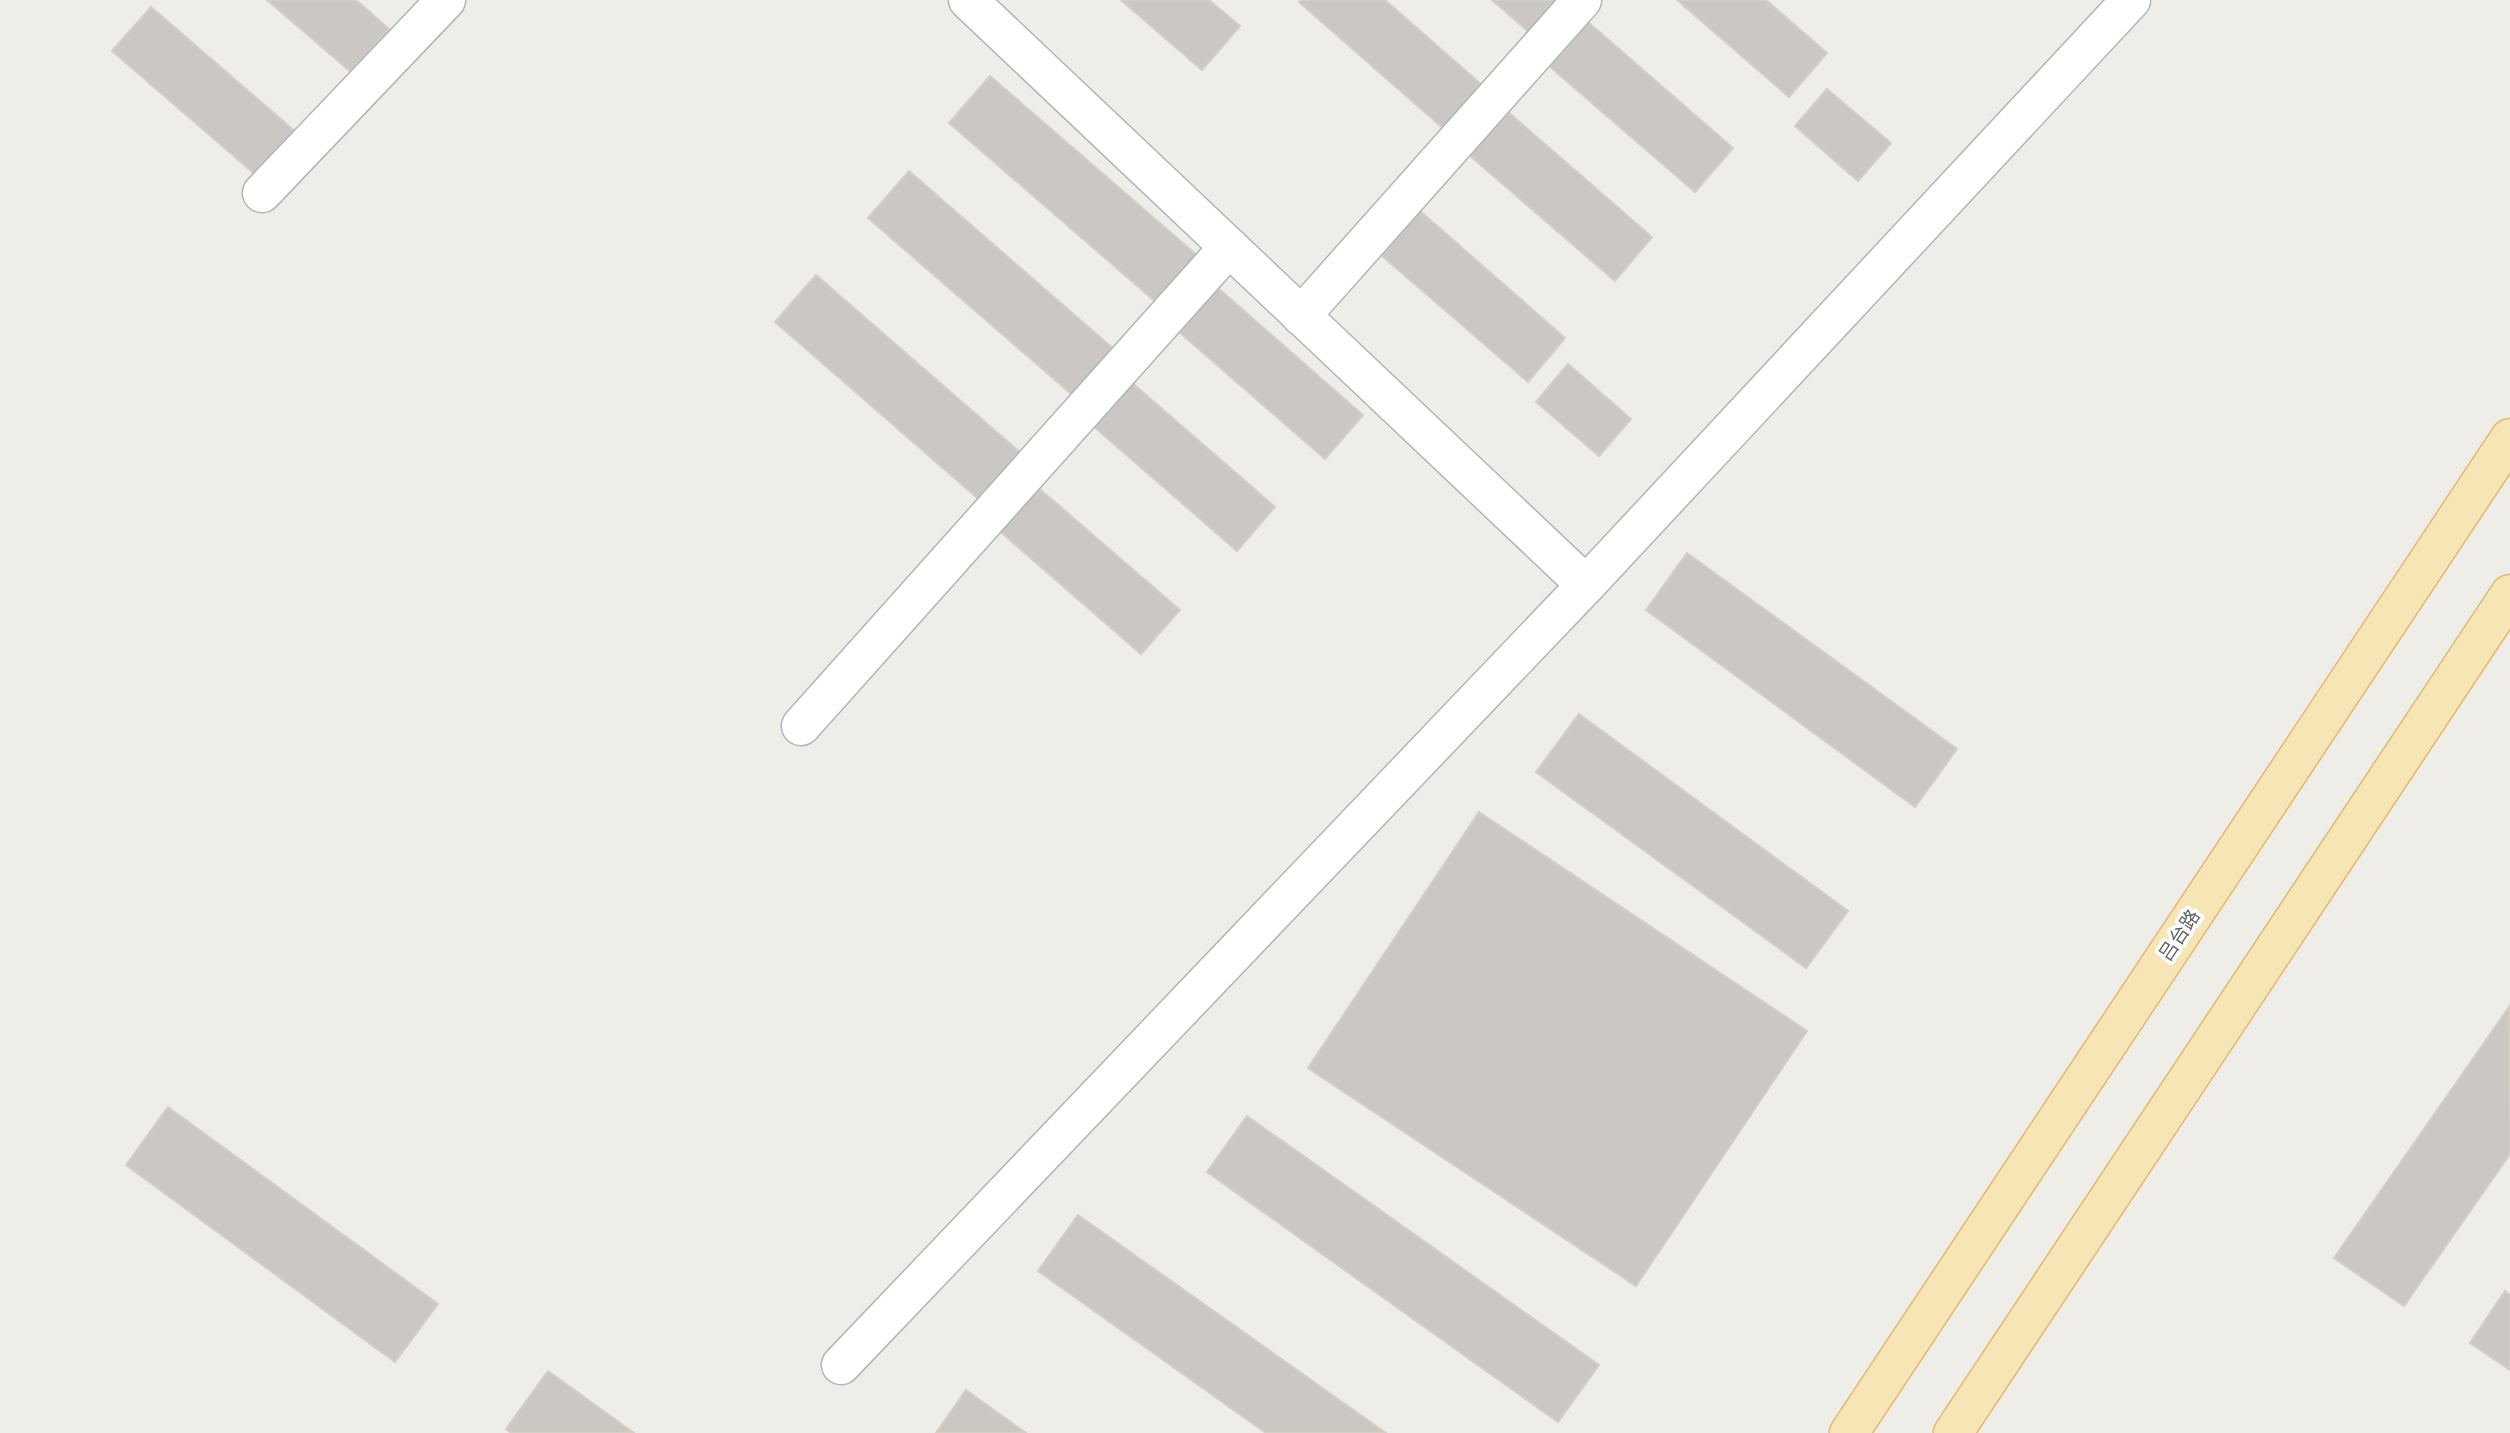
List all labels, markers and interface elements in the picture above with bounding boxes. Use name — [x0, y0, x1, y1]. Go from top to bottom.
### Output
street label: 吕台路 — [2155, 906, 2204, 965]

